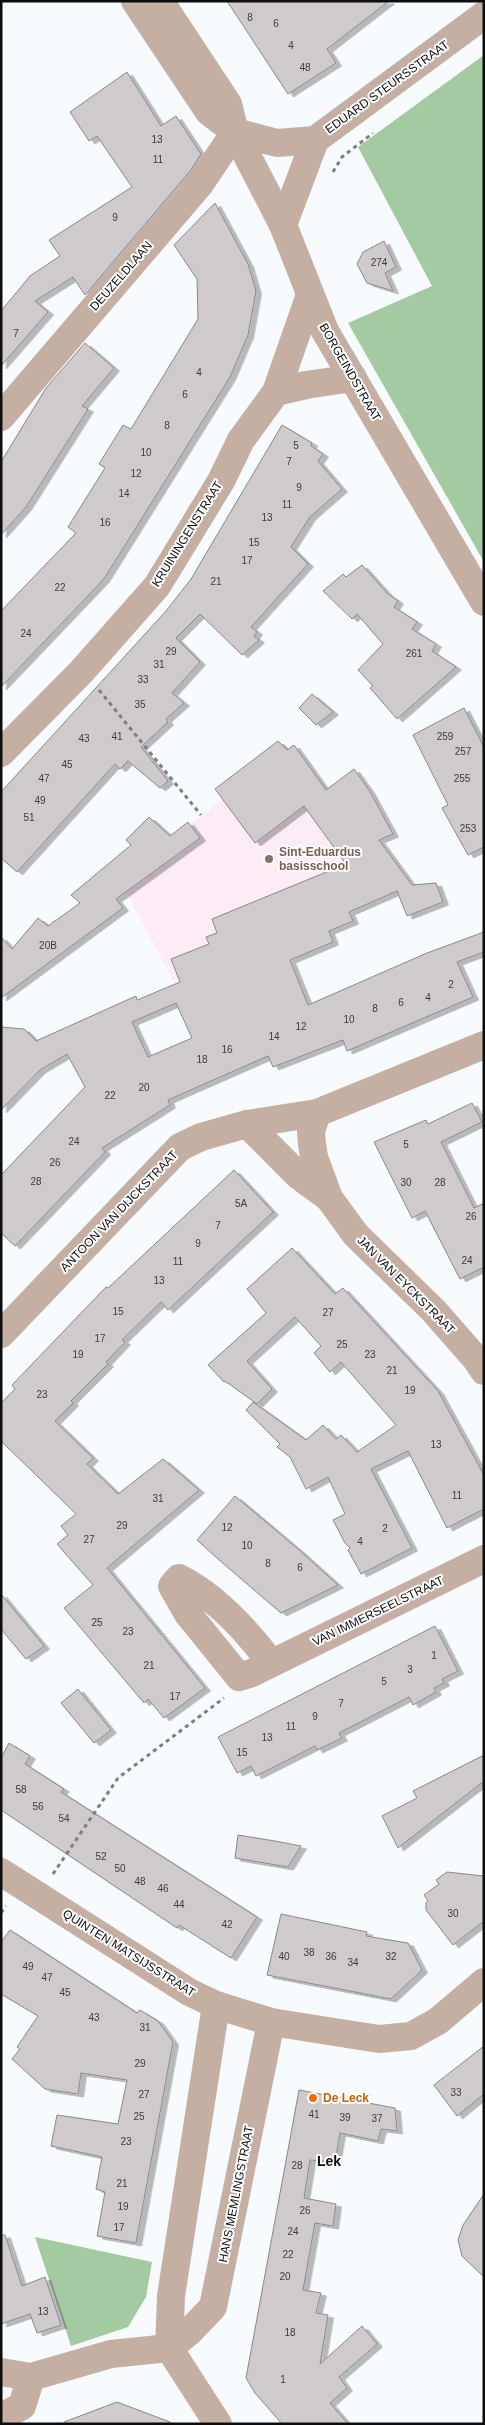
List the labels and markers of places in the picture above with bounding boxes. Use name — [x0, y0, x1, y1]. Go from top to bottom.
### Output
place label: Sint-Eduardus basisschool — [279, 845, 361, 873]
marker: Sint-Eduardus basisschool — [263, 853, 275, 865]
place label: De Leck — [323, 2091, 369, 2105]
marker: De Leck — [307, 2092, 319, 2104]

